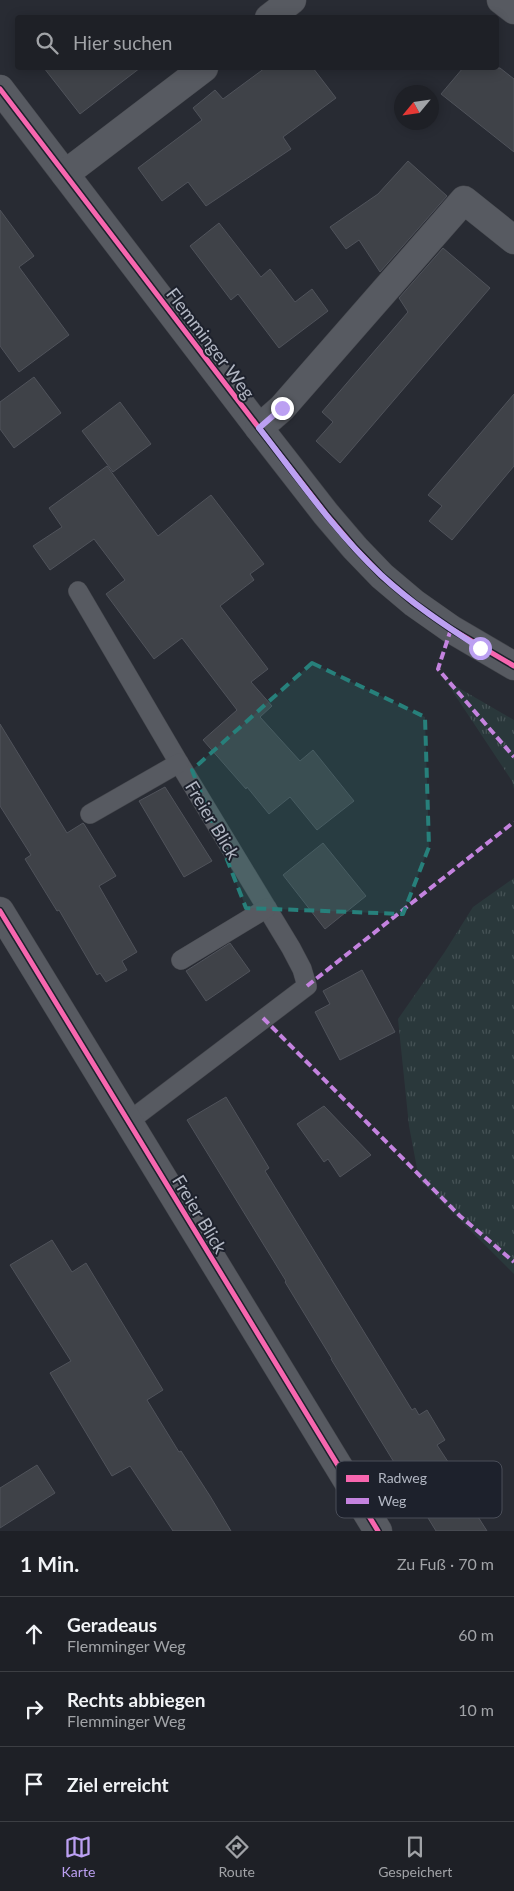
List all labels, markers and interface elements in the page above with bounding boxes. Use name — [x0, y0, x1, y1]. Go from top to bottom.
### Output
search box — [15, 15, 499, 70]
icon: search — [33, 29, 61, 57]
text: Hier suchen — [73, 31, 172, 54]
north arrow — [394, 85, 439, 130]
street label: Flemminger Weg — [162, 283, 260, 403]
route end — [271, 397, 294, 420]
route start — [469, 637, 492, 660]
street label: Freier Blick — [181, 777, 245, 864]
street label: Freier Blick — [168, 1171, 232, 1258]
legend — [336, 1461, 502, 1518]
text: Radweg — [378, 1469, 427, 1486]
text: Weg — [378, 1492, 406, 1509]
text: 1 Min. — [20, 1551, 79, 1576]
text: Zu Fuß · 70 m — [397, 1554, 494, 1573]
text: Geradeaus — [67, 1613, 157, 1636]
icon: ahead — [20, 1620, 48, 1648]
text: 60 m — [458, 1625, 494, 1644]
text: Flemminger Weg — [67, 1636, 186, 1655]
text: Rechts abbiegen — [67, 1688, 205, 1711]
icon: right — [20, 1695, 48, 1723]
text: 10 m — [458, 1700, 494, 1719]
text: Flemminger Weg — [67, 1711, 186, 1730]
icon: arrive — [20, 1770, 48, 1798]
text: Ziel erreicht — [67, 1773, 169, 1796]
tab: Karte — [62, 1833, 95, 1880]
tab: Route — [219, 1833, 255, 1880]
tab: Gespeichert — [378, 1833, 452, 1880]

